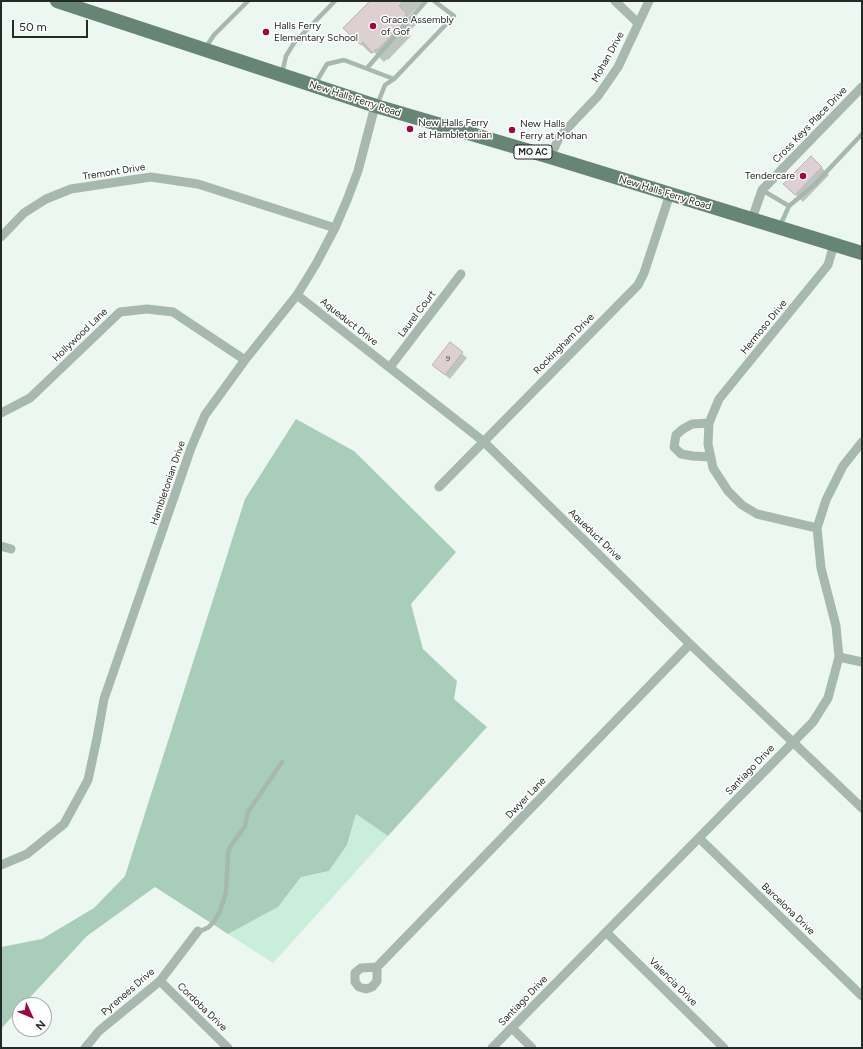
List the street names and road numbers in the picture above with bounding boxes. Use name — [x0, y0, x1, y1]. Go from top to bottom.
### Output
street label: Mohan Drive — [589, 30, 627, 84]
street label: New Halls Ferry Road — [308, 78, 402, 120]
street label: Cross Keys Place Drive — [770, 84, 850, 166]
road number: MO AC — [514, 145, 552, 159]
street label: Tremont Drive — [82, 161, 146, 183]
street label: New Halls Ferry Road — [617, 173, 713, 213]
street label: Laurel Court — [396, 288, 438, 340]
street label: Aqueduct Drive — [318, 296, 380, 348]
street label: Hermoso Drive — [738, 297, 790, 357]
street label: Hollywood Lane — [50, 306, 110, 364]
street label: Rockingham Drive — [531, 311, 597, 377]
street label: Hambletonian Drive — [148, 439, 188, 527]
street label: Aqueduct Drive — [566, 506, 624, 564]
street label: Santiago Drive — [723, 742, 777, 798]
street label: Dwyer Lane — [503, 775, 549, 821]
street label: Barcelona Drive — [759, 880, 817, 938]
street label: Valencia Drive — [646, 955, 700, 1009]
street label: Pyrenees Drive — [99, 966, 157, 1018]
street label: Santiago Drive — [496, 973, 550, 1029]
street label: Cordoba Drive — [175, 980, 229, 1034]

